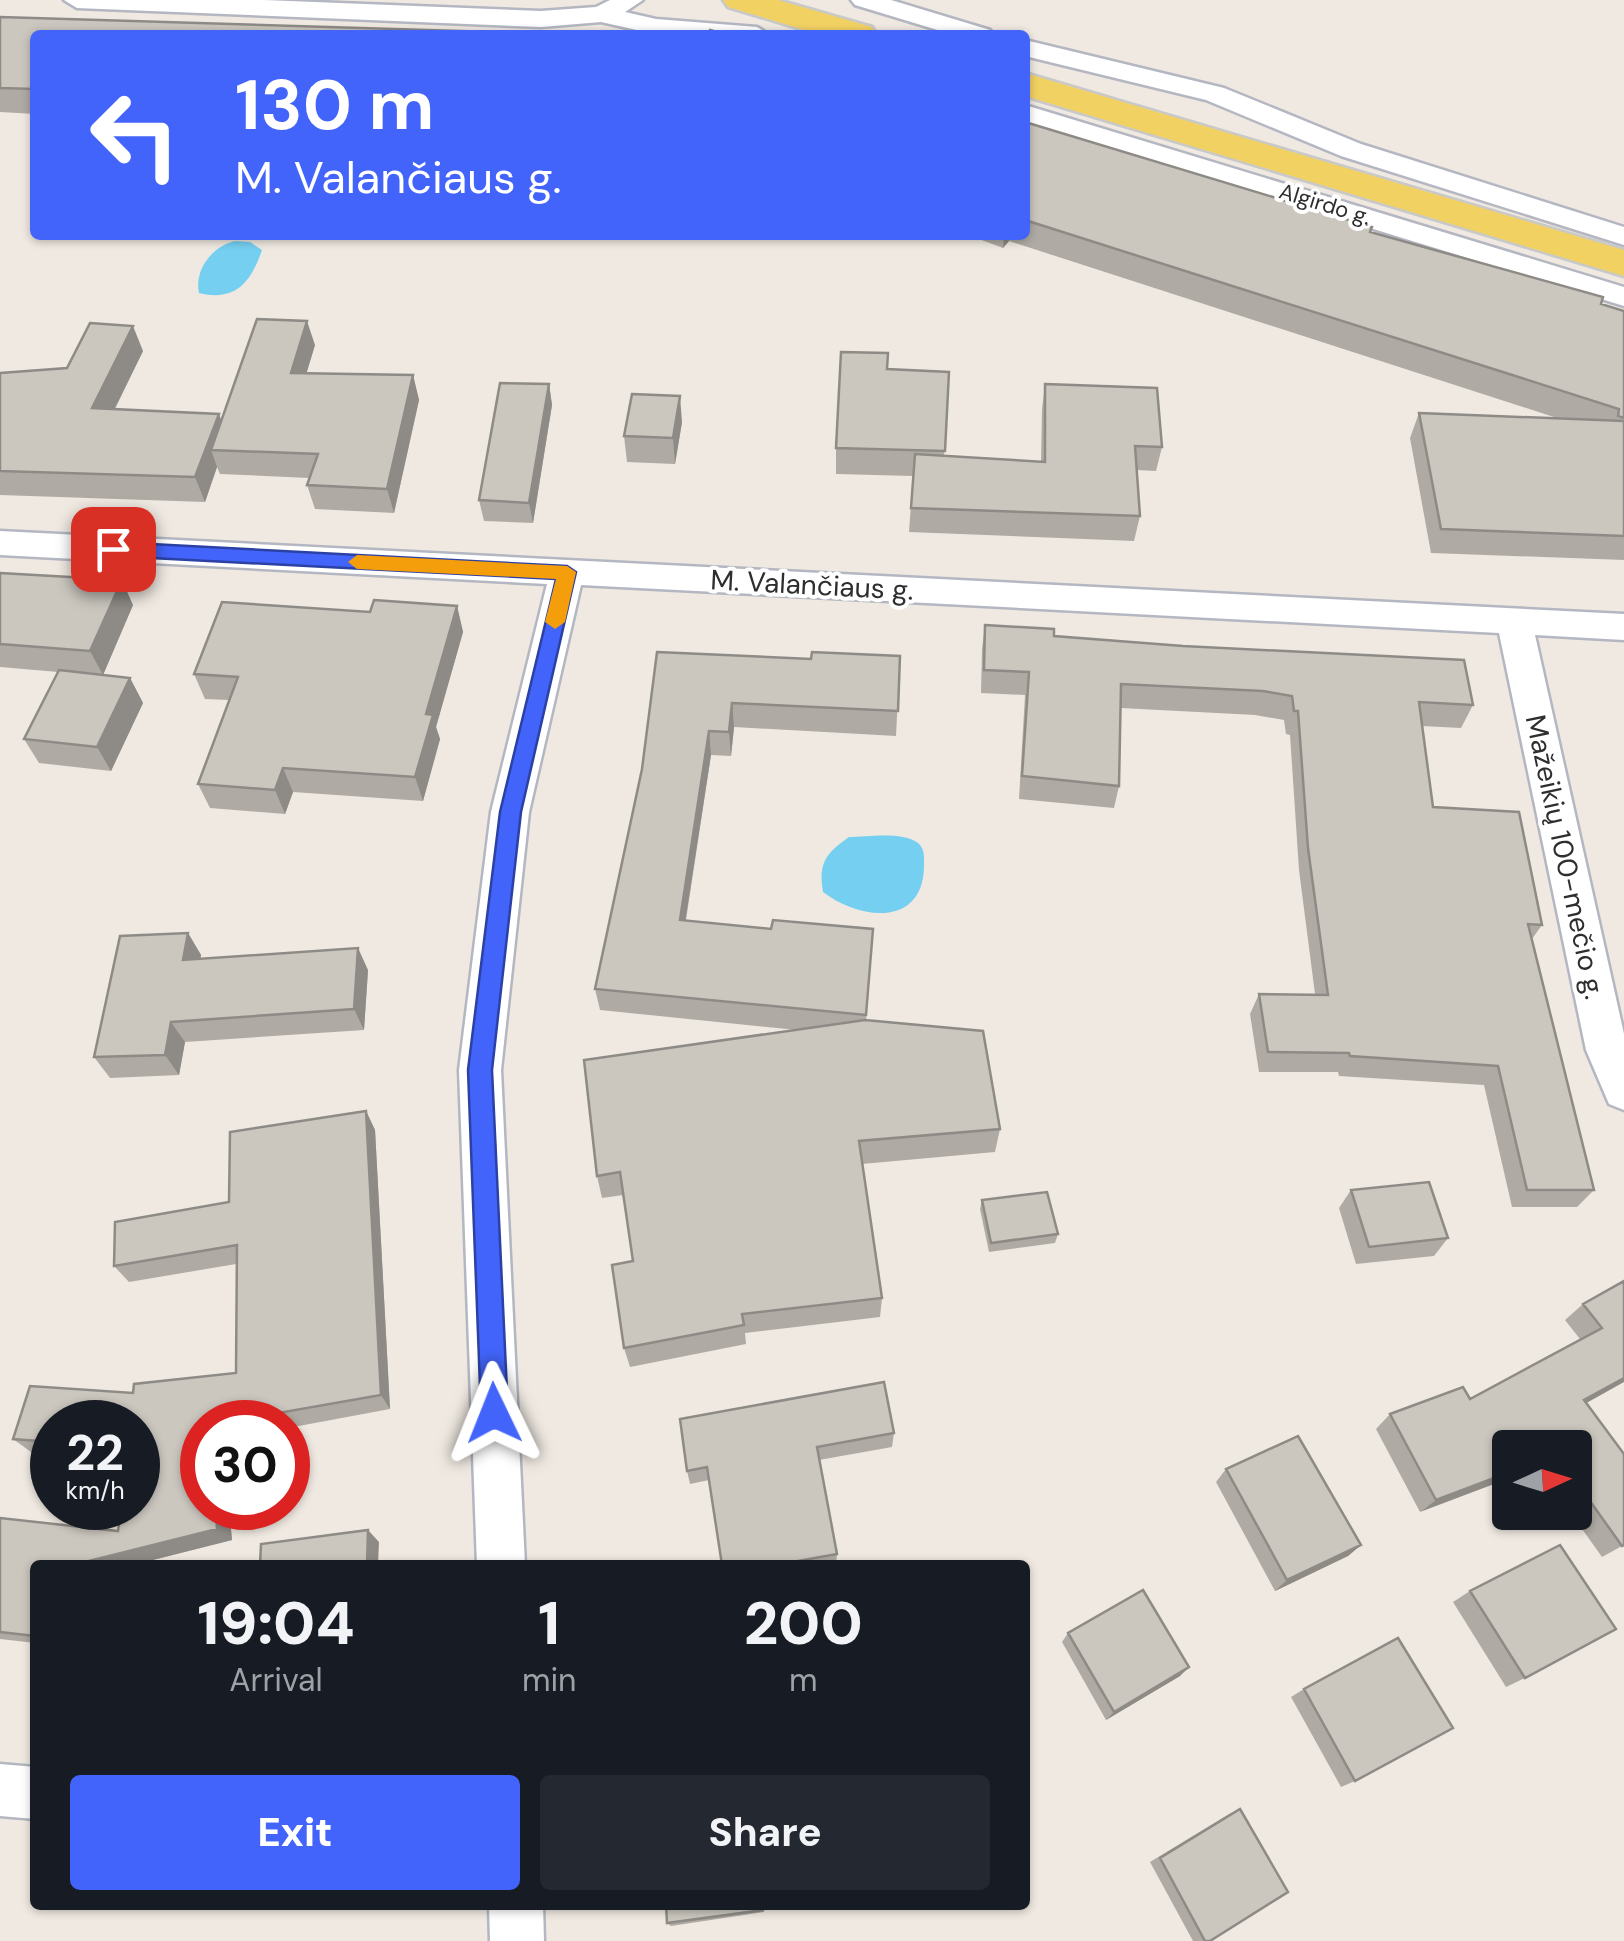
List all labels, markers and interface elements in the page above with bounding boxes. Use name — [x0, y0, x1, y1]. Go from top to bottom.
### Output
text: 130 m — [235, 60, 434, 151]
icon: left — [70, 70, 200, 200]
text: M. Valančiaus g. — [235, 148, 562, 207]
street label: Algirdo g. — [1276, 176, 1374, 232]
pin — [71, 507, 156, 592]
icon: arrive — [86, 522, 141, 577]
street label: M. Valančiaus g. — [710, 561, 914, 609]
street label: Mažeikių 100-mečio g. — [1517, 712, 1613, 1002]
position arrow — [442, 1361, 546, 1465]
speed limit sign: 30 — [180, 1400, 310, 1530]
text: 22 — [66, 1420, 124, 1486]
north arrow — [1492, 1430, 1592, 1530]
map controls — [1492, 1430, 1592, 1530]
text: km/h — [65, 1474, 125, 1507]
text: 19:04 — [197, 1584, 355, 1663]
text: 1 — [538, 1584, 560, 1663]
text: 200 — [744, 1584, 863, 1663]
text: Arrival — [229, 1659, 323, 1701]
text: min — [522, 1659, 576, 1701]
text: m — [789, 1659, 817, 1701]
button: Exit — [70, 1775, 520, 1890]
button: Share — [540, 1775, 990, 1890]

